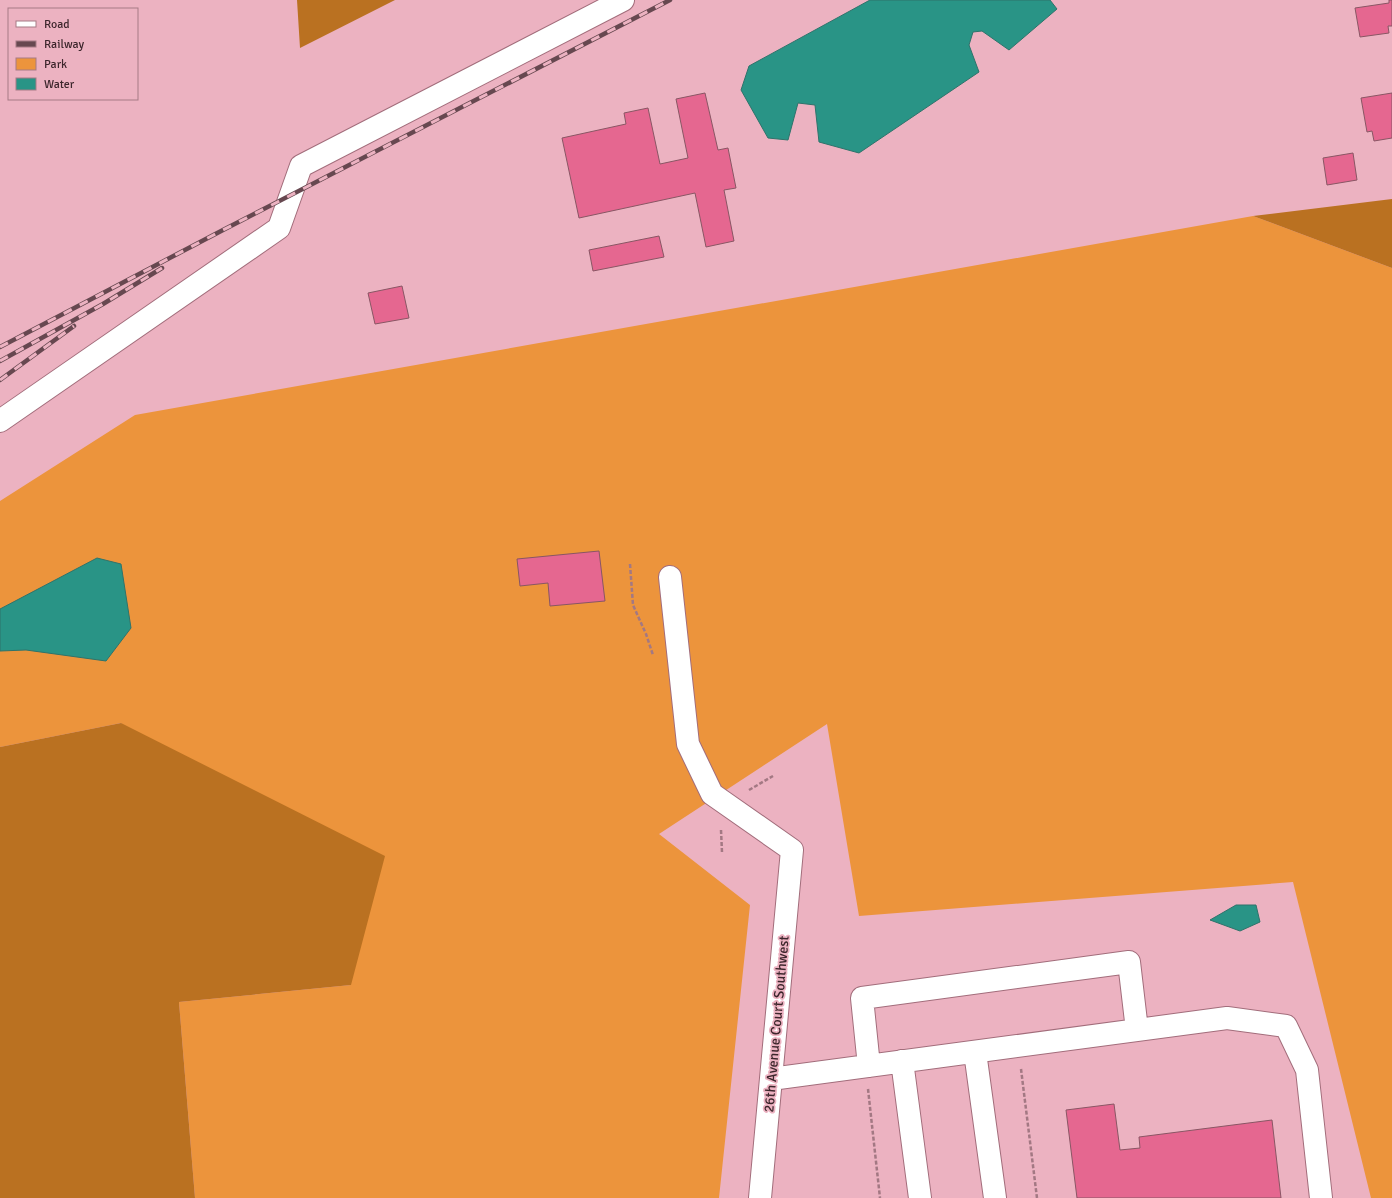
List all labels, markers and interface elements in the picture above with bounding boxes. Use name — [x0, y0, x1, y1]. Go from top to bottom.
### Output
legend — [8, 8, 138, 100]
text: Road — [44, 17, 70, 32]
text: Railway — [44, 37, 84, 52]
text: Park — [44, 57, 67, 72]
text: Water — [44, 77, 75, 92]
street label: 26th Avenue Court Southwest — [760, 935, 793, 1113]

